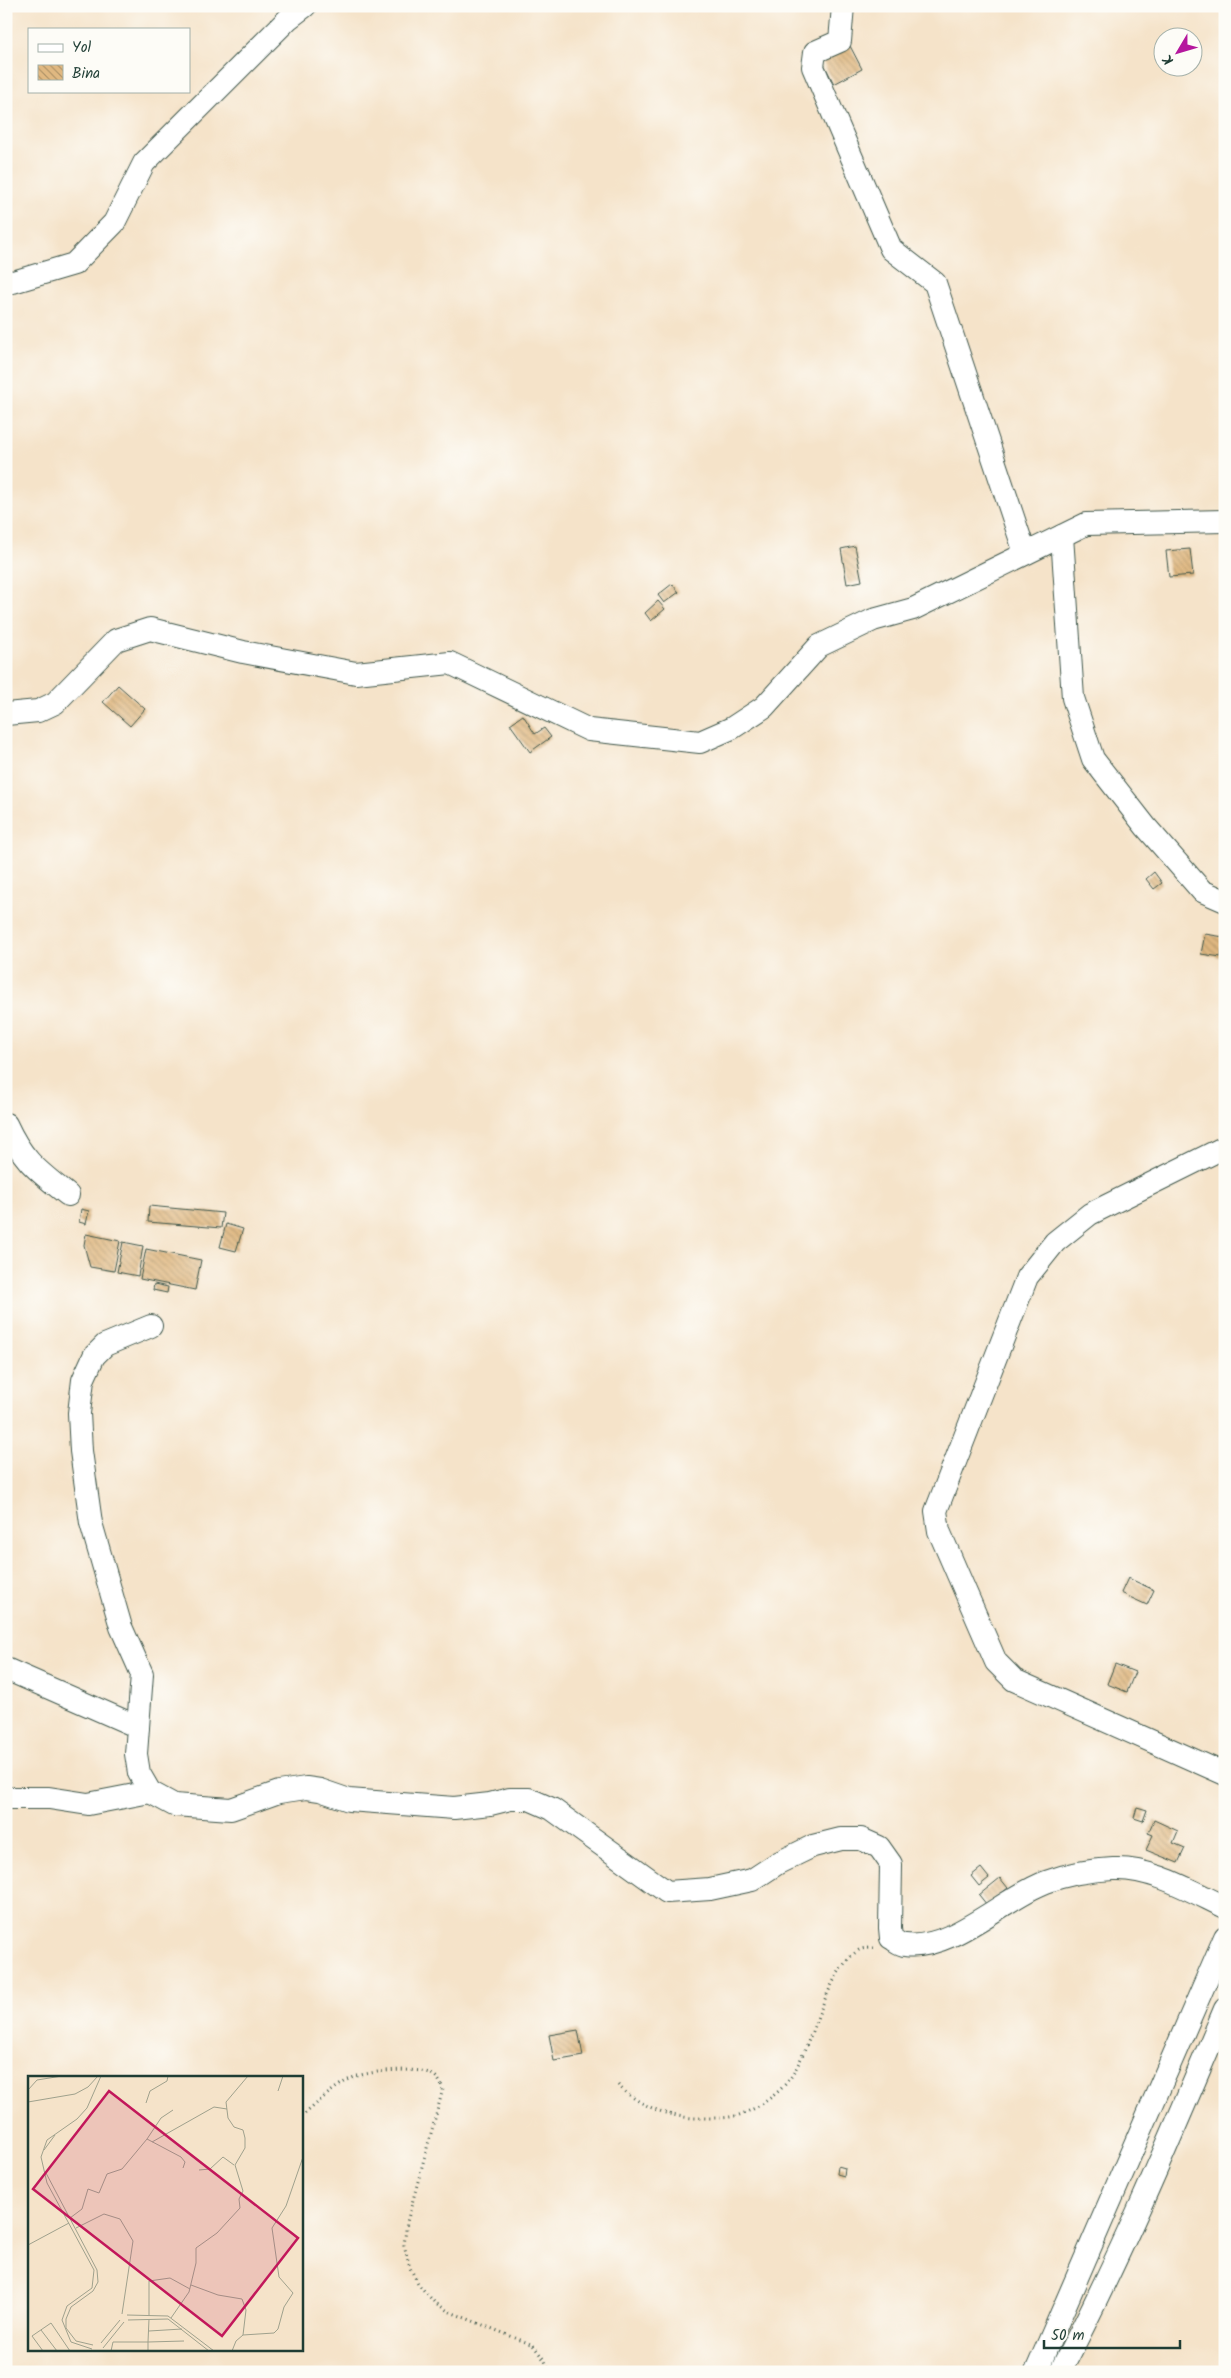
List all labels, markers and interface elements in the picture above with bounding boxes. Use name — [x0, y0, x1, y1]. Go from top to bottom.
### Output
legend — [28, 28, 190, 92]
north arrow — [1154, 28, 1204, 78]
text: Yol — [72, 36, 91, 60]
text: K — [1157, 49, 1180, 69]
text: Bina — [72, 62, 100, 86]
inset map — [28, 2076, 302, 2350]
scale bar — [1044, 2318, 1180, 2350]
text: 50 m — [1051, 2324, 1085, 2348]

